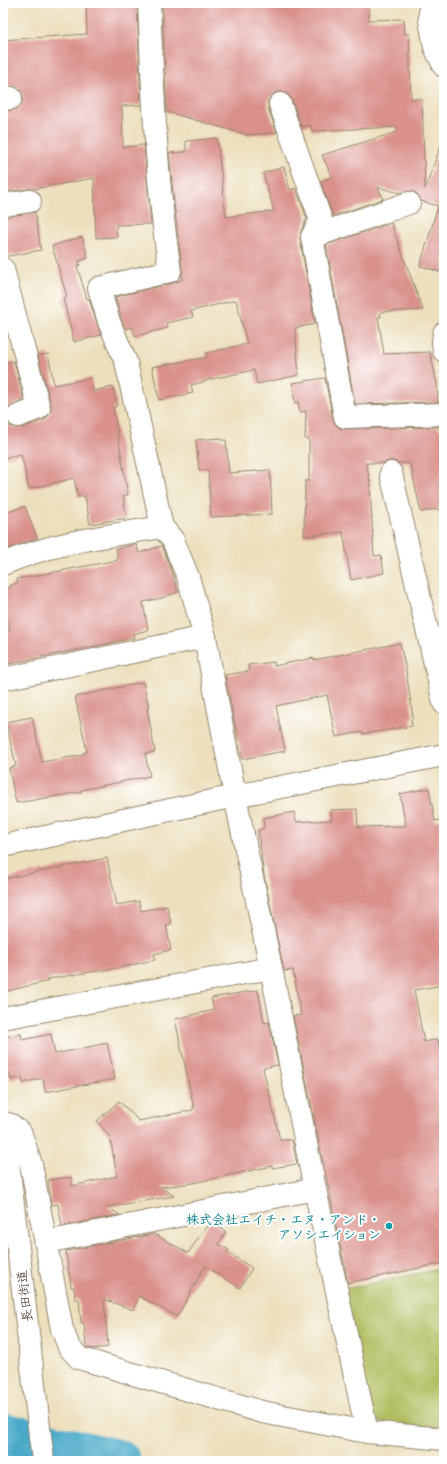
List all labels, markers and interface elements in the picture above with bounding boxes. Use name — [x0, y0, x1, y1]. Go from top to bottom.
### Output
place label: 株式会社エイチ・エヌ・アンド・ アソシエイション — [186, 1212, 381, 1246]
marker: 株式会社エイチ・エヌ・アンド・ アソシエイション — [384, 1221, 394, 1231]
street label: 長田街道 — [14, 1269, 39, 1323]

